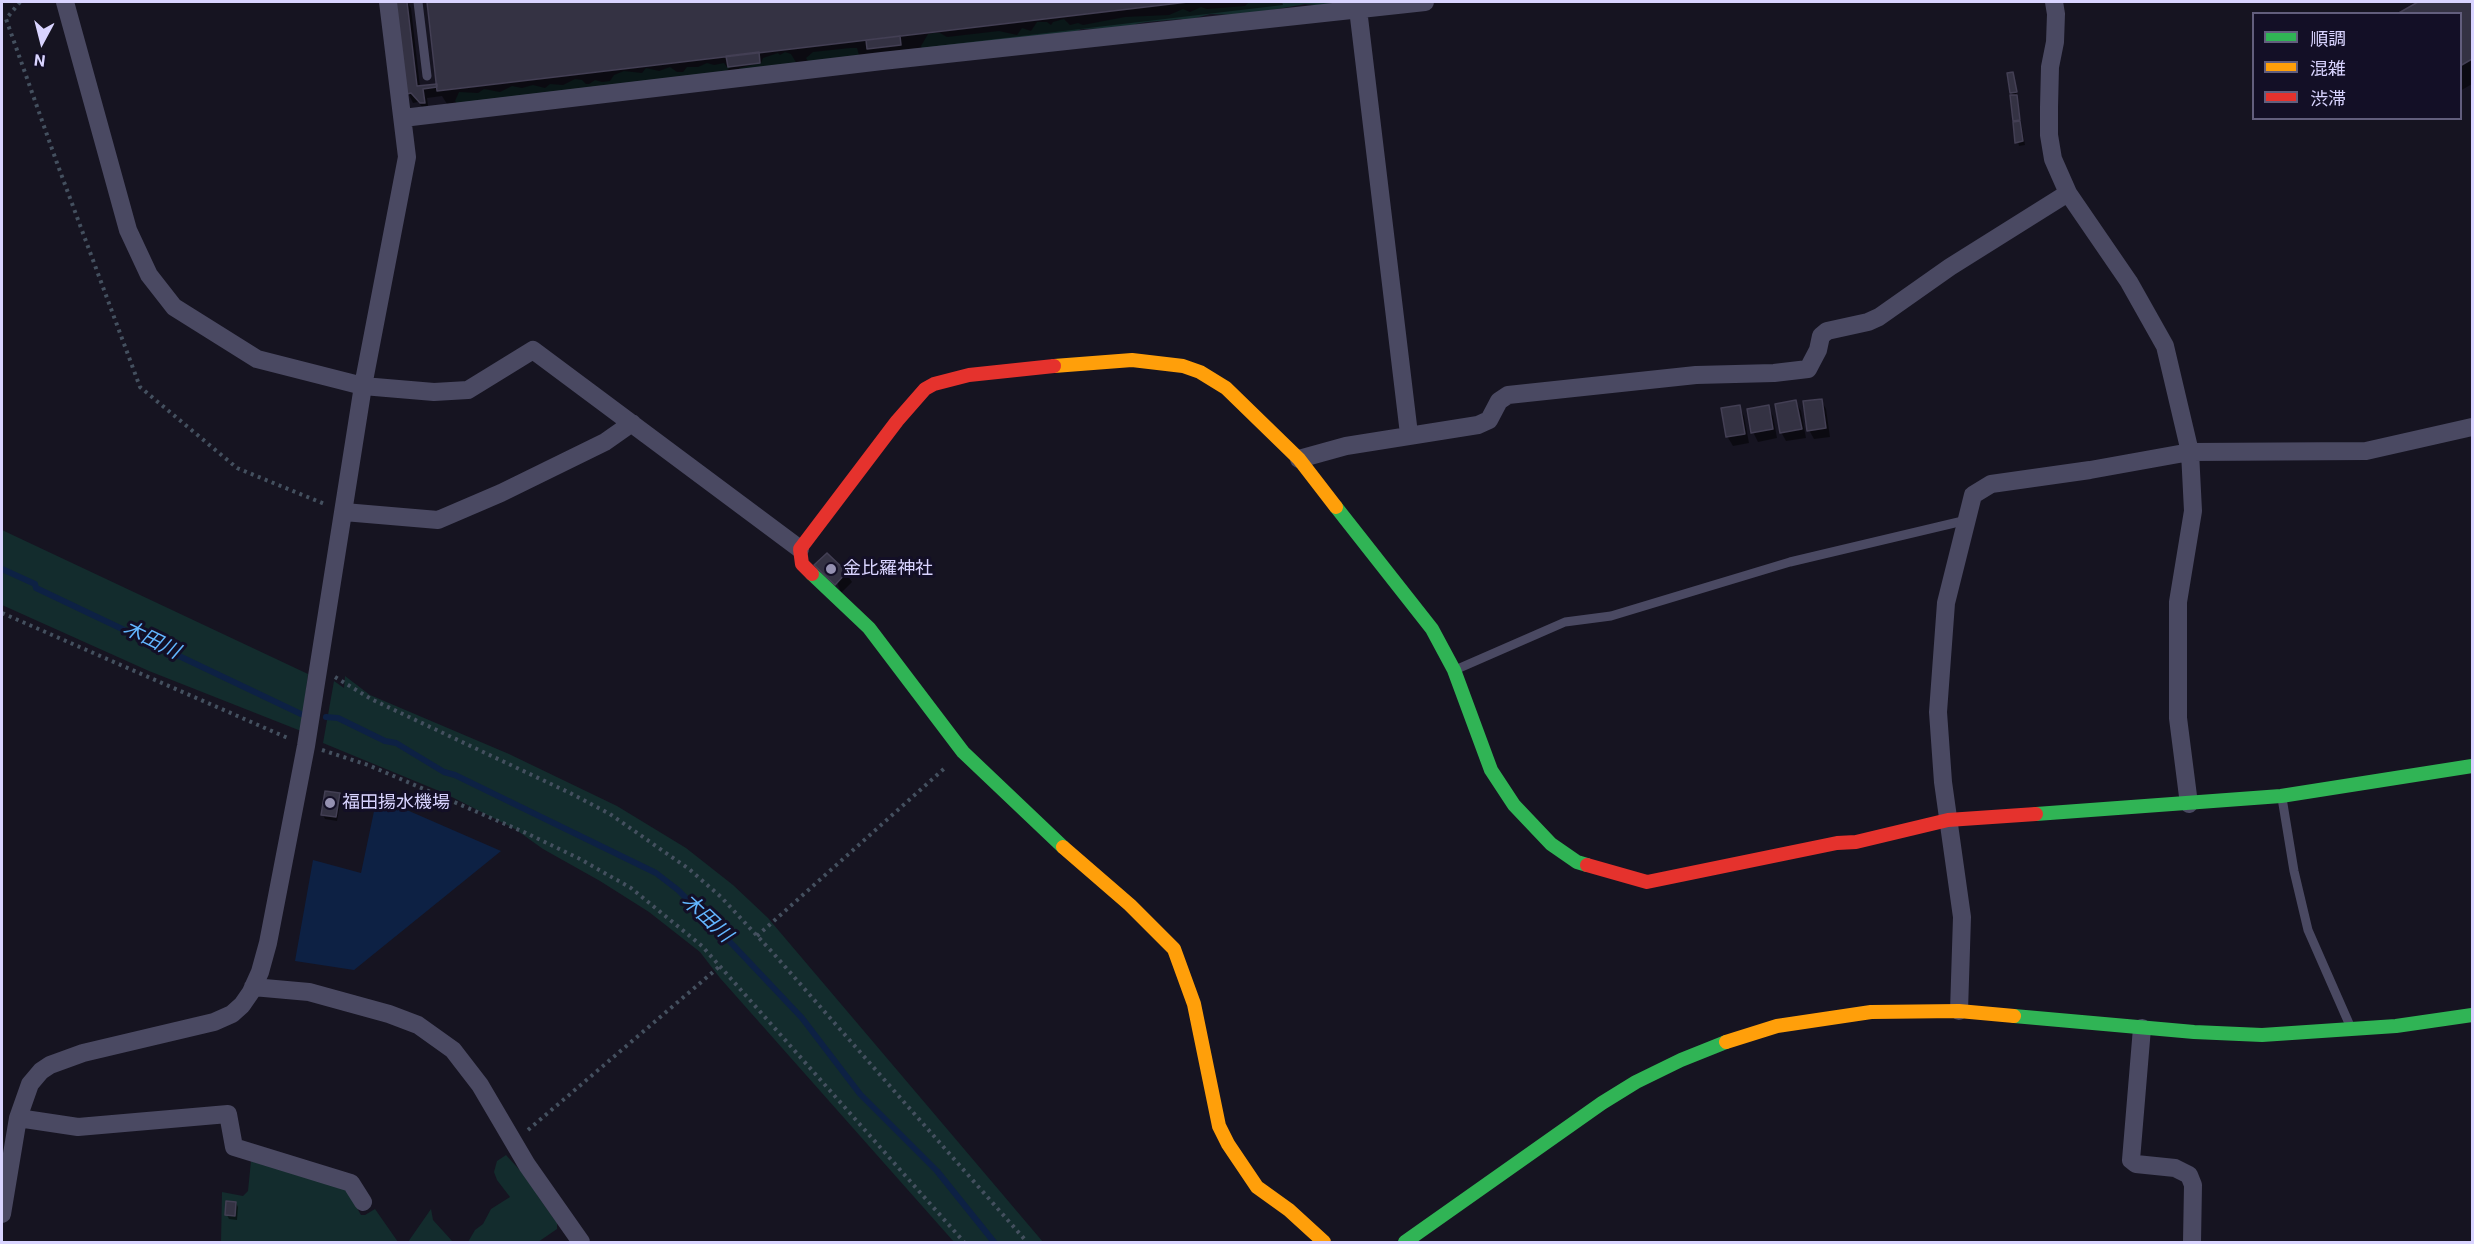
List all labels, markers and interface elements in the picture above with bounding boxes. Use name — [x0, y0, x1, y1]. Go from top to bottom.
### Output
north arrow — [12, 12, 72, 72]
legend — [2252, 12, 2462, 120]
text: 順調 — [2310, 28, 2346, 49]
text: N — [33, 50, 47, 70]
text: 混雑 — [2310, 58, 2346, 79]
text: 渋滞 — [2310, 88, 2346, 109]
place label: 金比羅神社 — [843, 558, 933, 580]
marker: 金比羅神社 — [824, 562, 838, 576]
water label: 木田川 — [119, 617, 183, 665]
place label: 福田揚水機場 — [342, 792, 450, 814]
marker: 福田揚水機場 — [323, 796, 337, 810]
water label: 木田川 — [676, 890, 736, 948]

